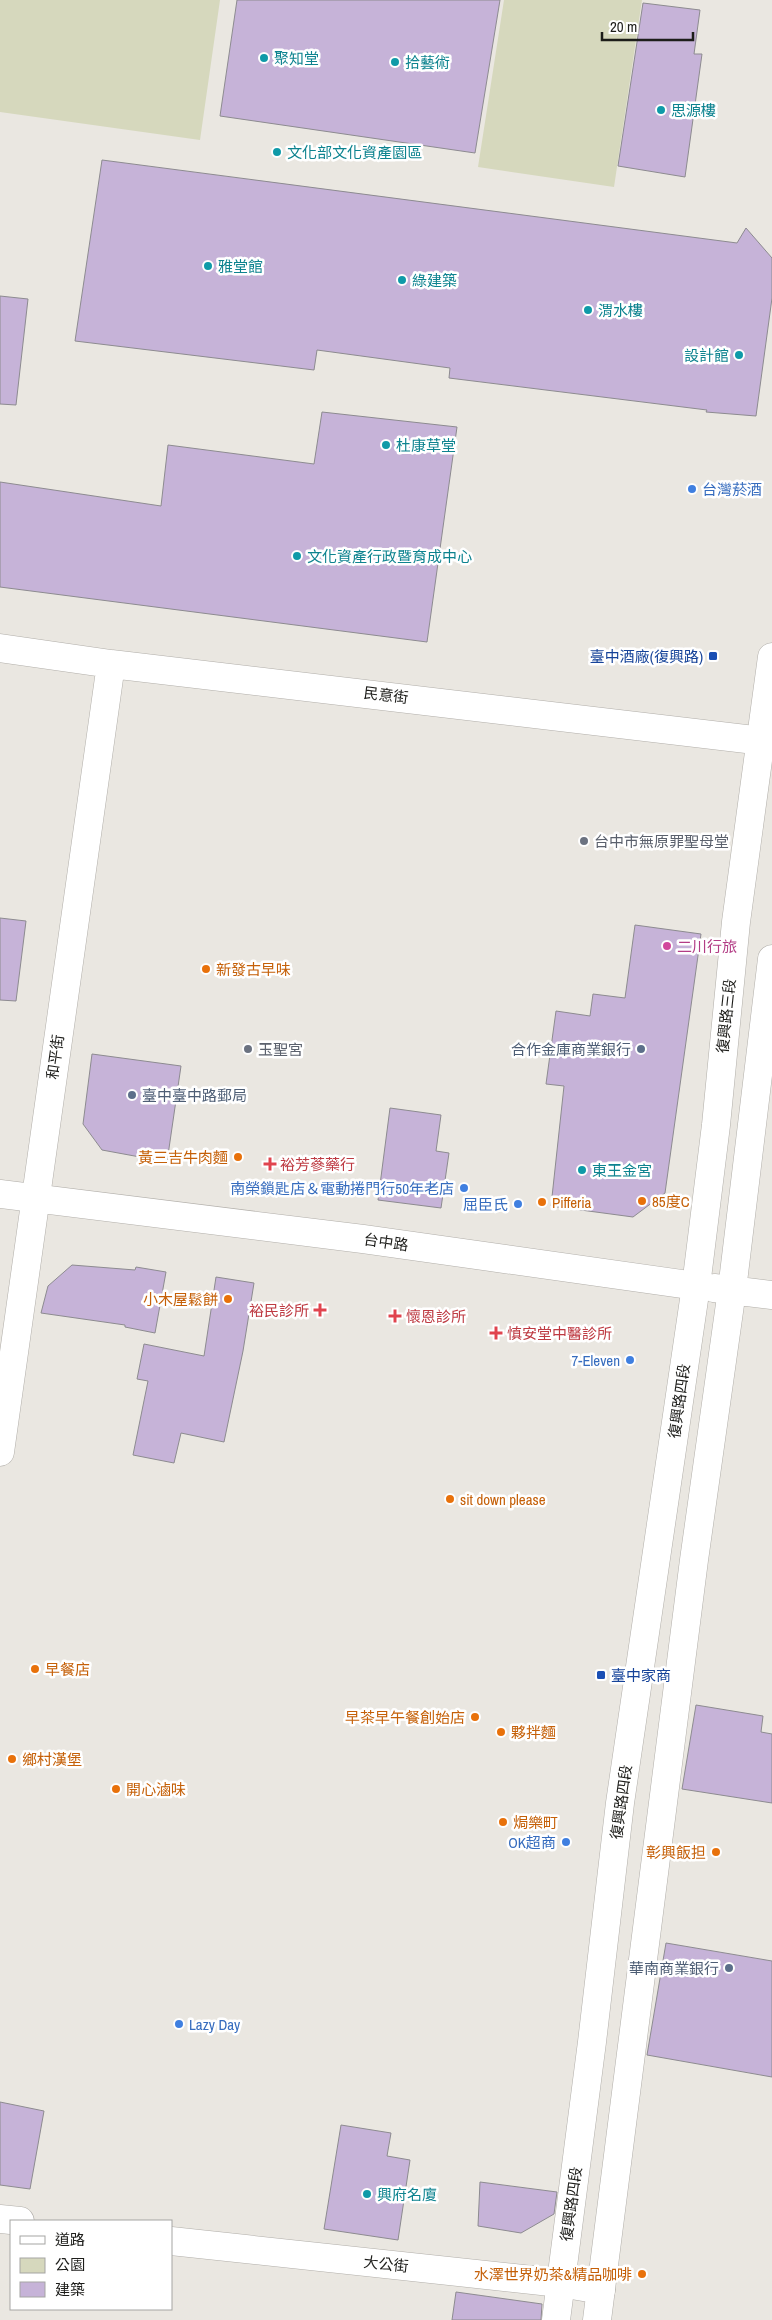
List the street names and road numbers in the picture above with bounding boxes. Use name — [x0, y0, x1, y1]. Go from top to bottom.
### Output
street label: 民意街 — [362, 682, 410, 708]
street label: 復興路三段 — [712, 978, 740, 1054]
street label: 和平街 — [41, 1033, 69, 1081]
street label: 台中路 — [362, 1228, 410, 1256]
street label: 復興路四段 — [663, 1362, 695, 1440]
street label: 復興路四段 — [605, 1763, 637, 1841]
street label: 復興路四段 — [555, 2165, 587, 2243]
street label: 大公街 — [363, 2251, 409, 2277]

